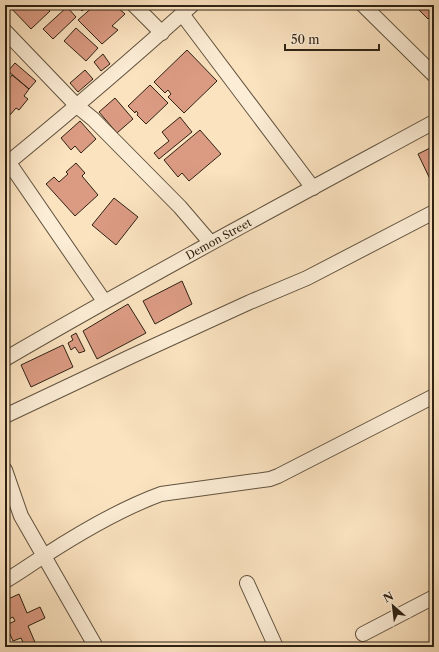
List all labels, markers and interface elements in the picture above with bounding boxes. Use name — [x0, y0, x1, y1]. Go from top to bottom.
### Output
scale bar — [285, 26, 379, 52]
text: 50 m — [291, 32, 320, 47]
street label: Demon Street — [183, 215, 254, 263]
north arrow — [373, 586, 413, 626]
text: N — [381, 589, 396, 606]

